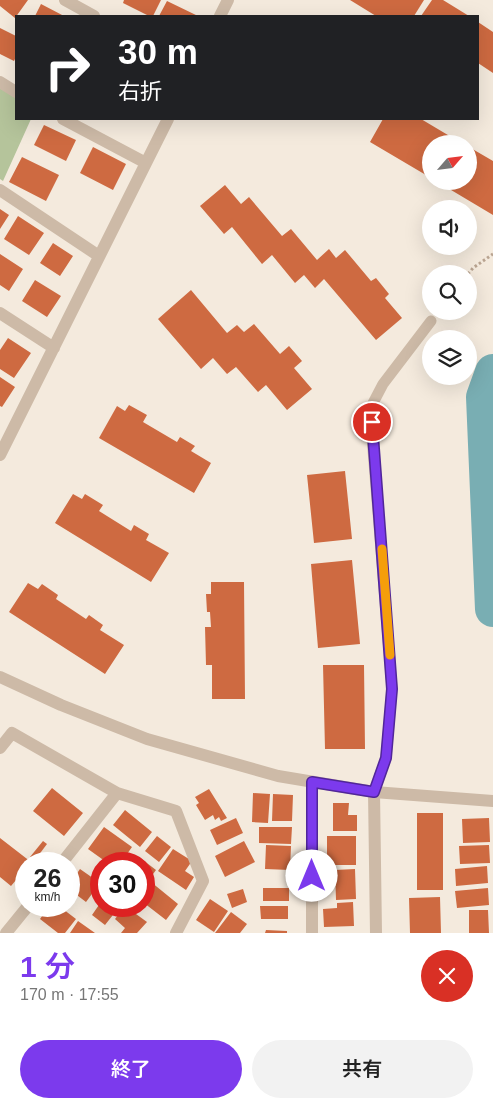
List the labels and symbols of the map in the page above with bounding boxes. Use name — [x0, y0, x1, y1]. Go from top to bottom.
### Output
north arrow — [422, 135, 478, 190]
pin — [351, 401, 393, 443]
position arrow — [285, 849, 337, 901]
speed limit sign: 30 — [90, 852, 155, 917]

